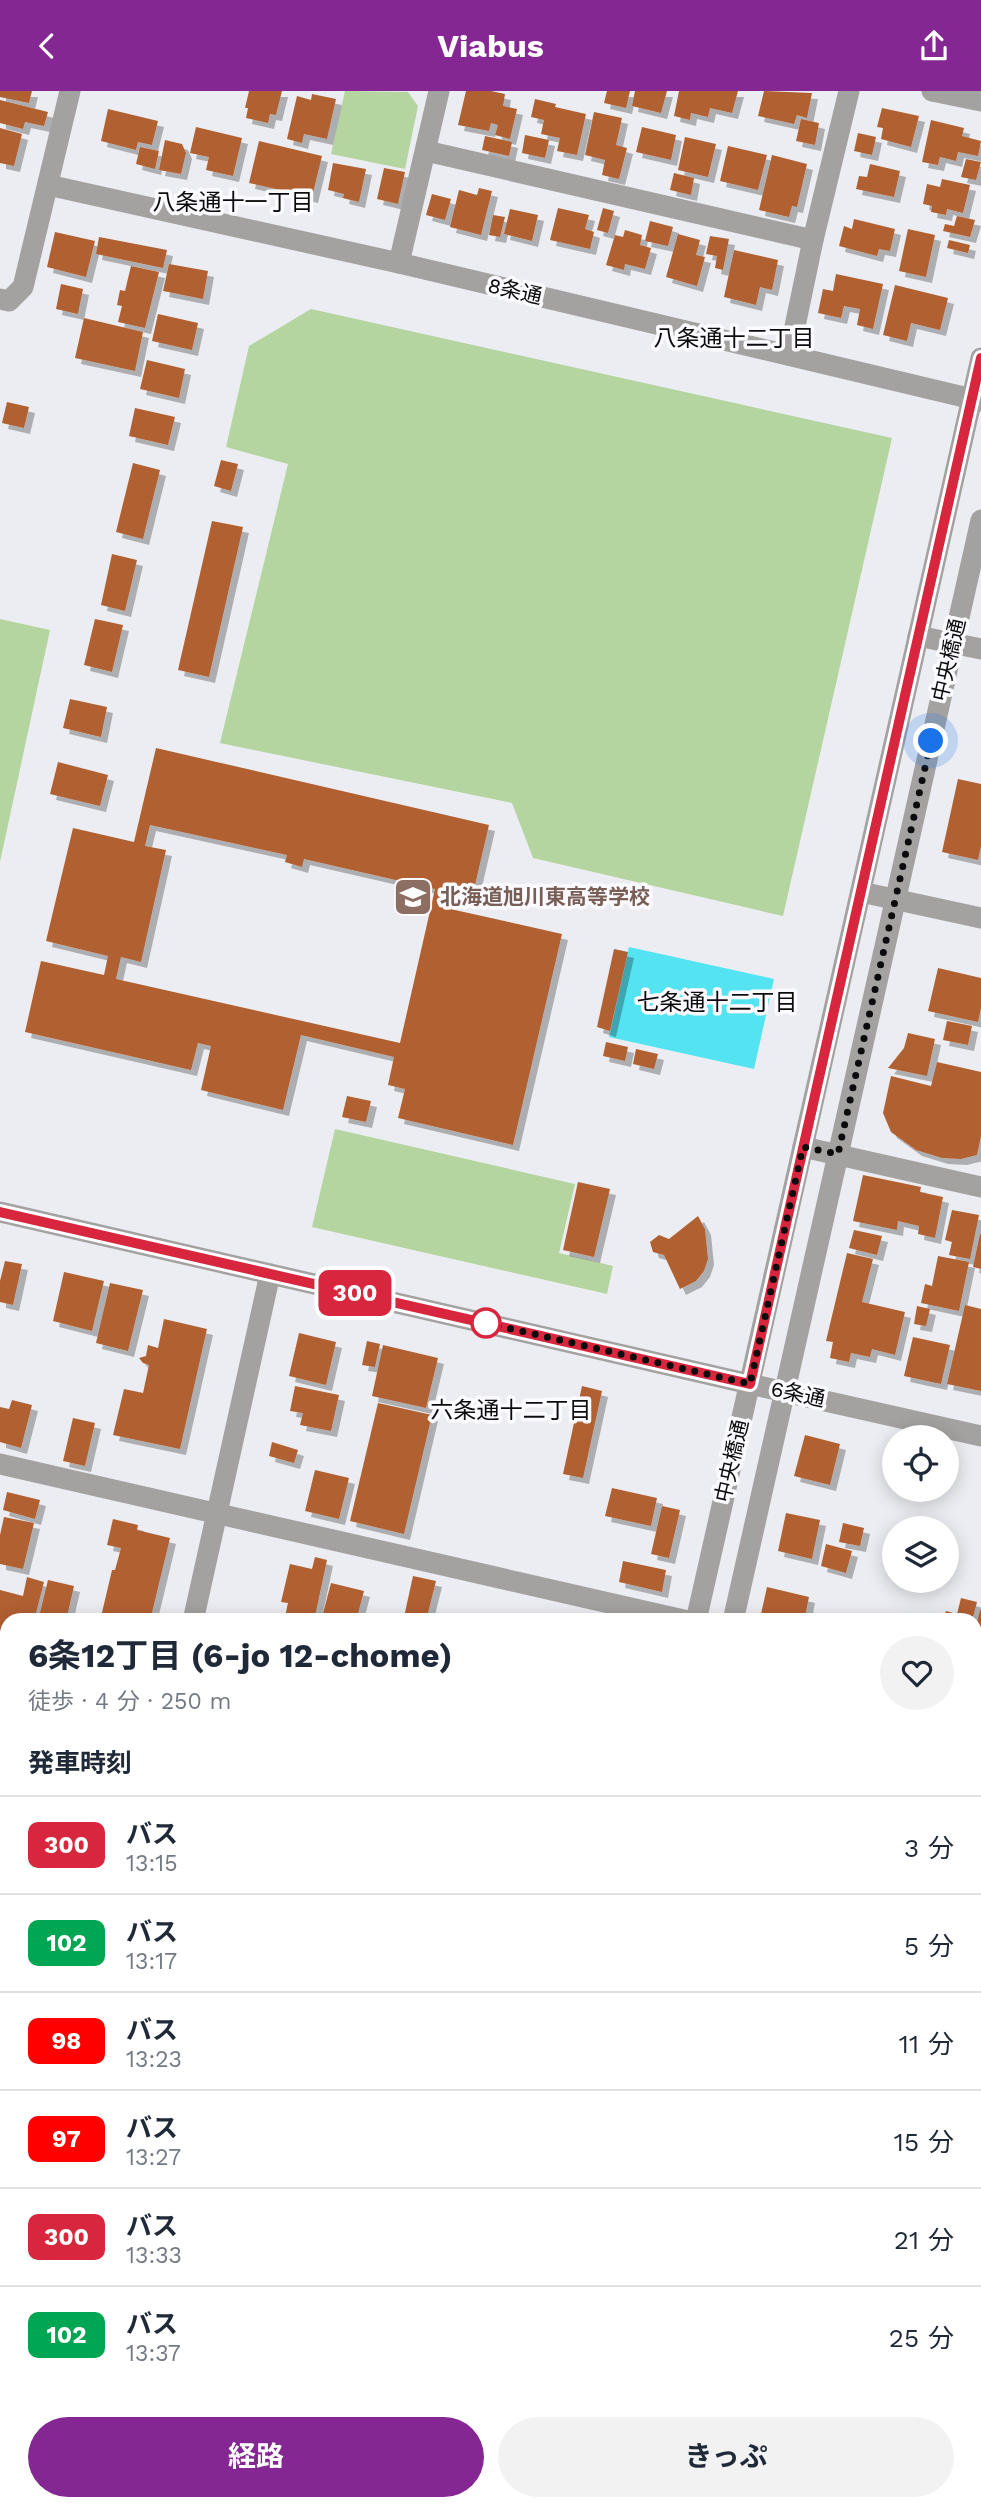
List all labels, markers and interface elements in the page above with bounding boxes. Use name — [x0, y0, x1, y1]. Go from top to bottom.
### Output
icon: back — [28, 27, 66, 65]
text: Viabus — [437, 27, 544, 65]
icon: share — [915, 27, 953, 65]
district label: 八条通十一丁目 — [153, 189, 314, 216]
street label: 8条通 — [486, 272, 545, 309]
district label: 八条通十二丁目 — [654, 325, 815, 352]
street label: 中央橋通 — [927, 616, 970, 704]
your location — [913, 723, 948, 758]
school or university icon: 北海道旭川東高等学校 — [392, 876, 434, 918]
place label: 北海道旭川東高等学校 — [440, 884, 650, 909]
district label: 七条通十二丁目 — [637, 989, 798, 1016]
line badge: 300 — [315, 1270, 395, 1316]
text: 300 — [332, 1279, 378, 1307]
unlabelled marker — [471, 1308, 501, 1338]
street label: 6条通 — [769, 1376, 827, 1411]
district label: 六条通十二丁目 — [431, 1397, 592, 1424]
street label: 中央橋通 — [710, 1417, 753, 1505]
map controls — [882, 1425, 959, 1593]
button: locate — [882, 1425, 959, 1502]
button: layers — [882, 1516, 959, 1593]
text: 6条12丁目 (6-jo 12-chome) — [28, 1636, 452, 1675]
button: heart — [880, 1636, 954, 1710]
text: 徒歩 · 4 分 · 250 m — [28, 1688, 232, 1715]
text: 発車時刻 — [28, 1748, 132, 1778]
text: バス — [126, 1819, 178, 1849]
text: 300 — [44, 1831, 89, 1859]
text: 3 分 — [904, 1833, 954, 1863]
text: 13:15 — [126, 1850, 178, 1877]
text: バス — [126, 1917, 178, 1947]
text: 102 — [46, 1929, 87, 1957]
text: 5 分 — [904, 1931, 954, 1961]
text: 13:17 — [126, 1948, 177, 1975]
text: バス — [126, 2015, 178, 2045]
text: 98 — [52, 2027, 81, 2055]
text: 11 分 — [899, 2029, 954, 2059]
text: 13:23 — [126, 2046, 182, 2073]
text: バス — [126, 2113, 178, 2143]
text: 97 — [52, 2125, 81, 2153]
text: 15 分 — [894, 2127, 954, 2157]
text: 13:27 — [126, 2144, 181, 2171]
text: バス — [126, 2211, 178, 2241]
text: 300 — [44, 2223, 89, 2251]
text: 21 分 — [894, 2225, 954, 2255]
text: 13:33 — [126, 2242, 182, 2269]
text: バス — [126, 2309, 178, 2339]
text: 102 — [46, 2321, 87, 2349]
text: 25 分 — [889, 2323, 954, 2353]
text: 13:37 — [126, 2340, 181, 2367]
button: 経路 — [28, 2417, 484, 2497]
button: きっぷ — [498, 2417, 954, 2497]

